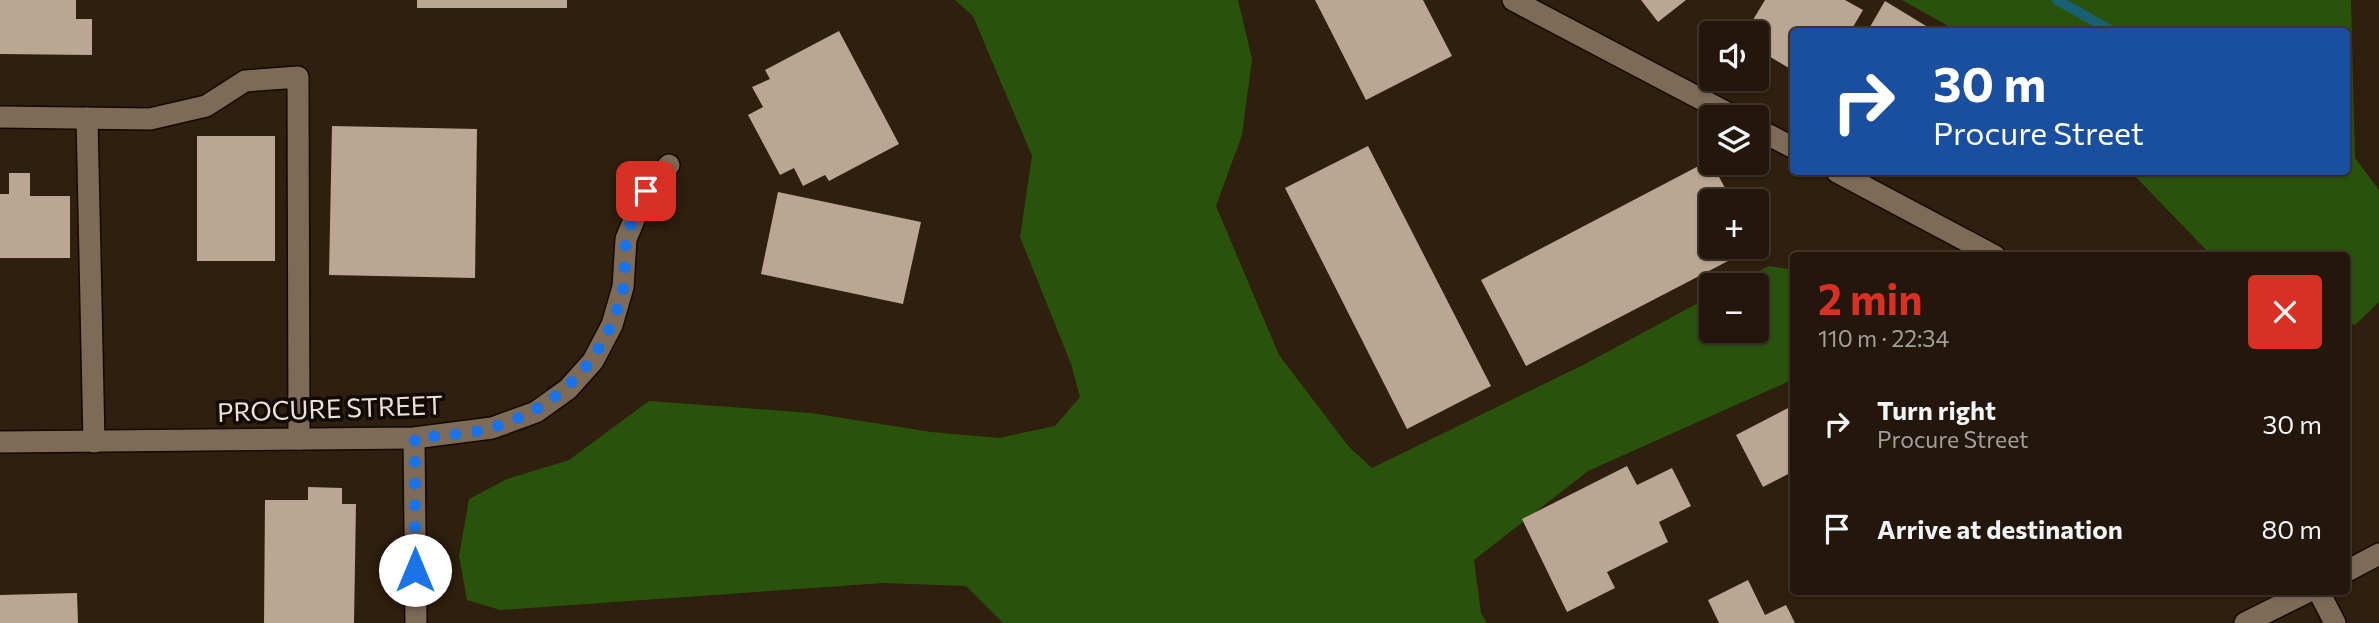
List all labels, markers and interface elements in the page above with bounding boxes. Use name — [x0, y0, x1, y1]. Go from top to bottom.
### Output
map controls — [1699, 21, 1769, 343]
button: sound — [1699, 21, 1769, 91]
text: 30 m — [1933, 52, 2046, 112]
icon: right — [1818, 56, 1909, 147]
button: layers — [1699, 105, 1769, 175]
text: Procure Street — [1933, 112, 2144, 152]
pin — [616, 161, 676, 221]
icon: arrive — [627, 172, 665, 210]
button: + — [1699, 189, 1769, 259]
text: 2 min — [1818, 272, 1923, 324]
button: − — [1699, 273, 1769, 343]
button: close — [2248, 275, 2322, 349]
text: 110 m · 22:34 — [1818, 324, 1949, 352]
street label: PROCURE STREET — [217, 388, 443, 427]
text: Turn right — [1877, 394, 1996, 425]
icon: right — [1818, 405, 1856, 443]
text: 30 m — [2263, 408, 2322, 439]
text: Procure Street — [1877, 425, 2029, 453]
icon: arrive — [1818, 510, 1856, 548]
text: Arrive at destination — [1877, 513, 2123, 544]
text: 80 m — [2262, 513, 2322, 544]
position arrow — [378, 533, 452, 607]

